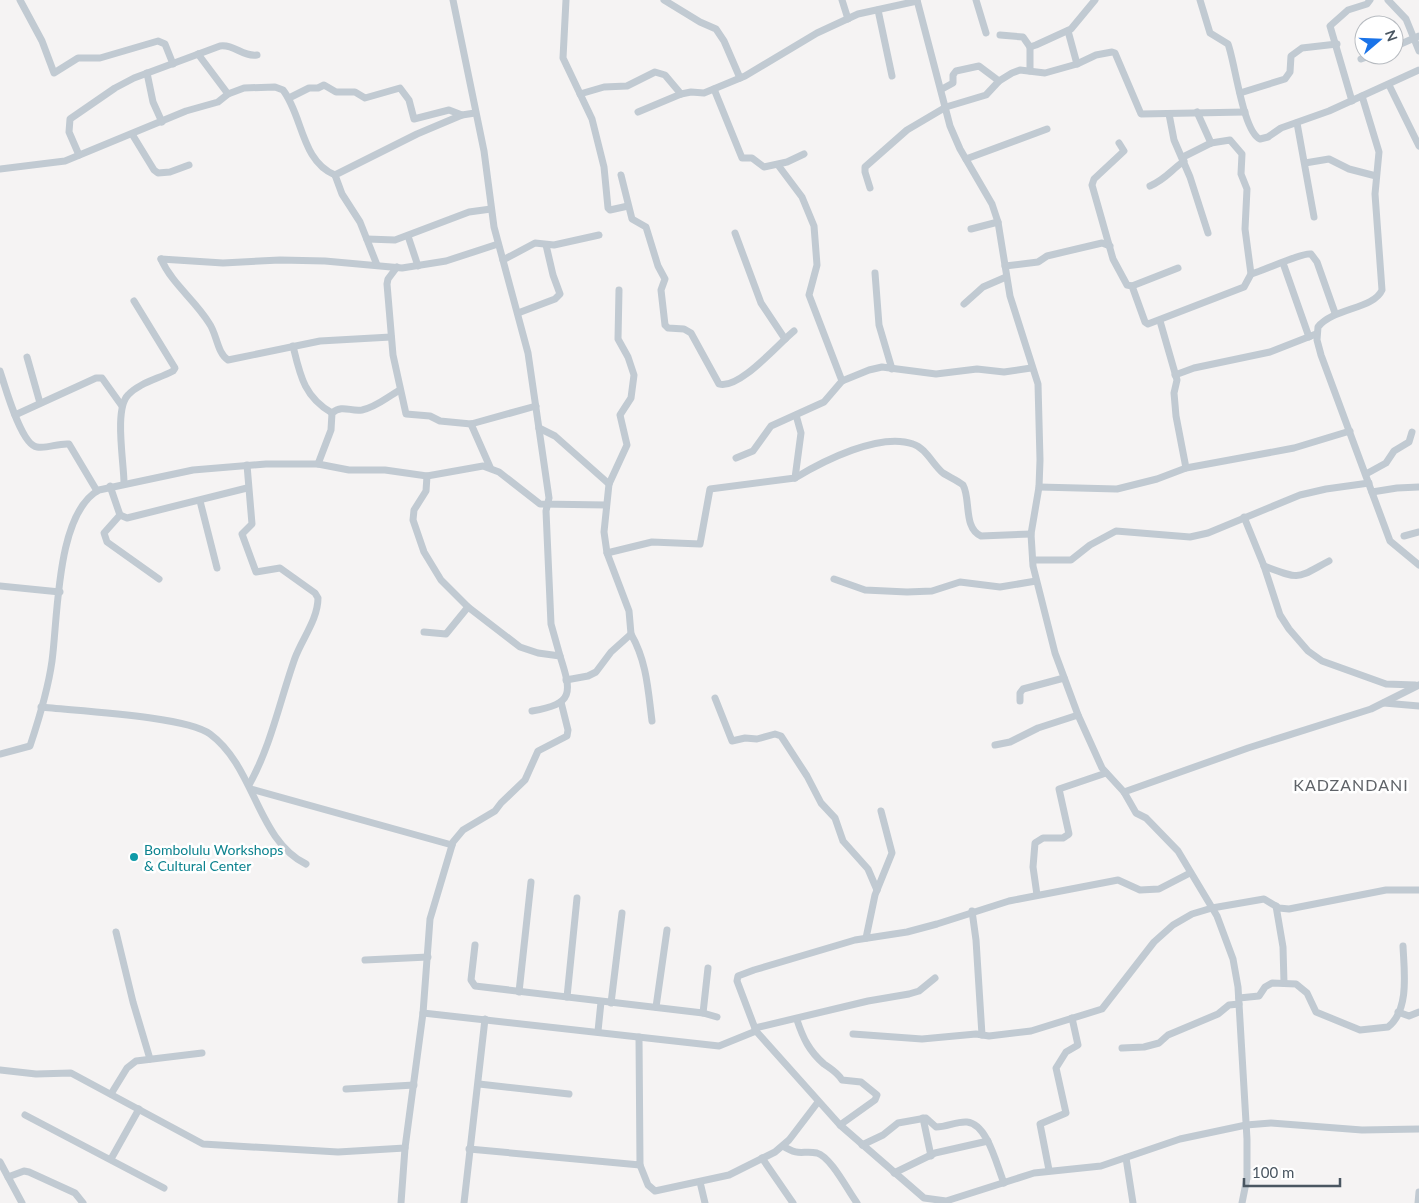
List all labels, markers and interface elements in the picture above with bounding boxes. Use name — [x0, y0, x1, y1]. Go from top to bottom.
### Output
north arrow — [1354, 15, 1404, 65]
text: N — [1382, 28, 1402, 43]
district label: KADZANDANI — [1293, 775, 1409, 794]
place label: Bombolulu Workshops & Cultural Center — [144, 841, 283, 874]
marker: Bombolulu Workshops & Cultural Center — [128, 851, 140, 863]
scale bar — [1244, 1156, 1340, 1188]
text: 100 m — [1252, 1163, 1294, 1181]

